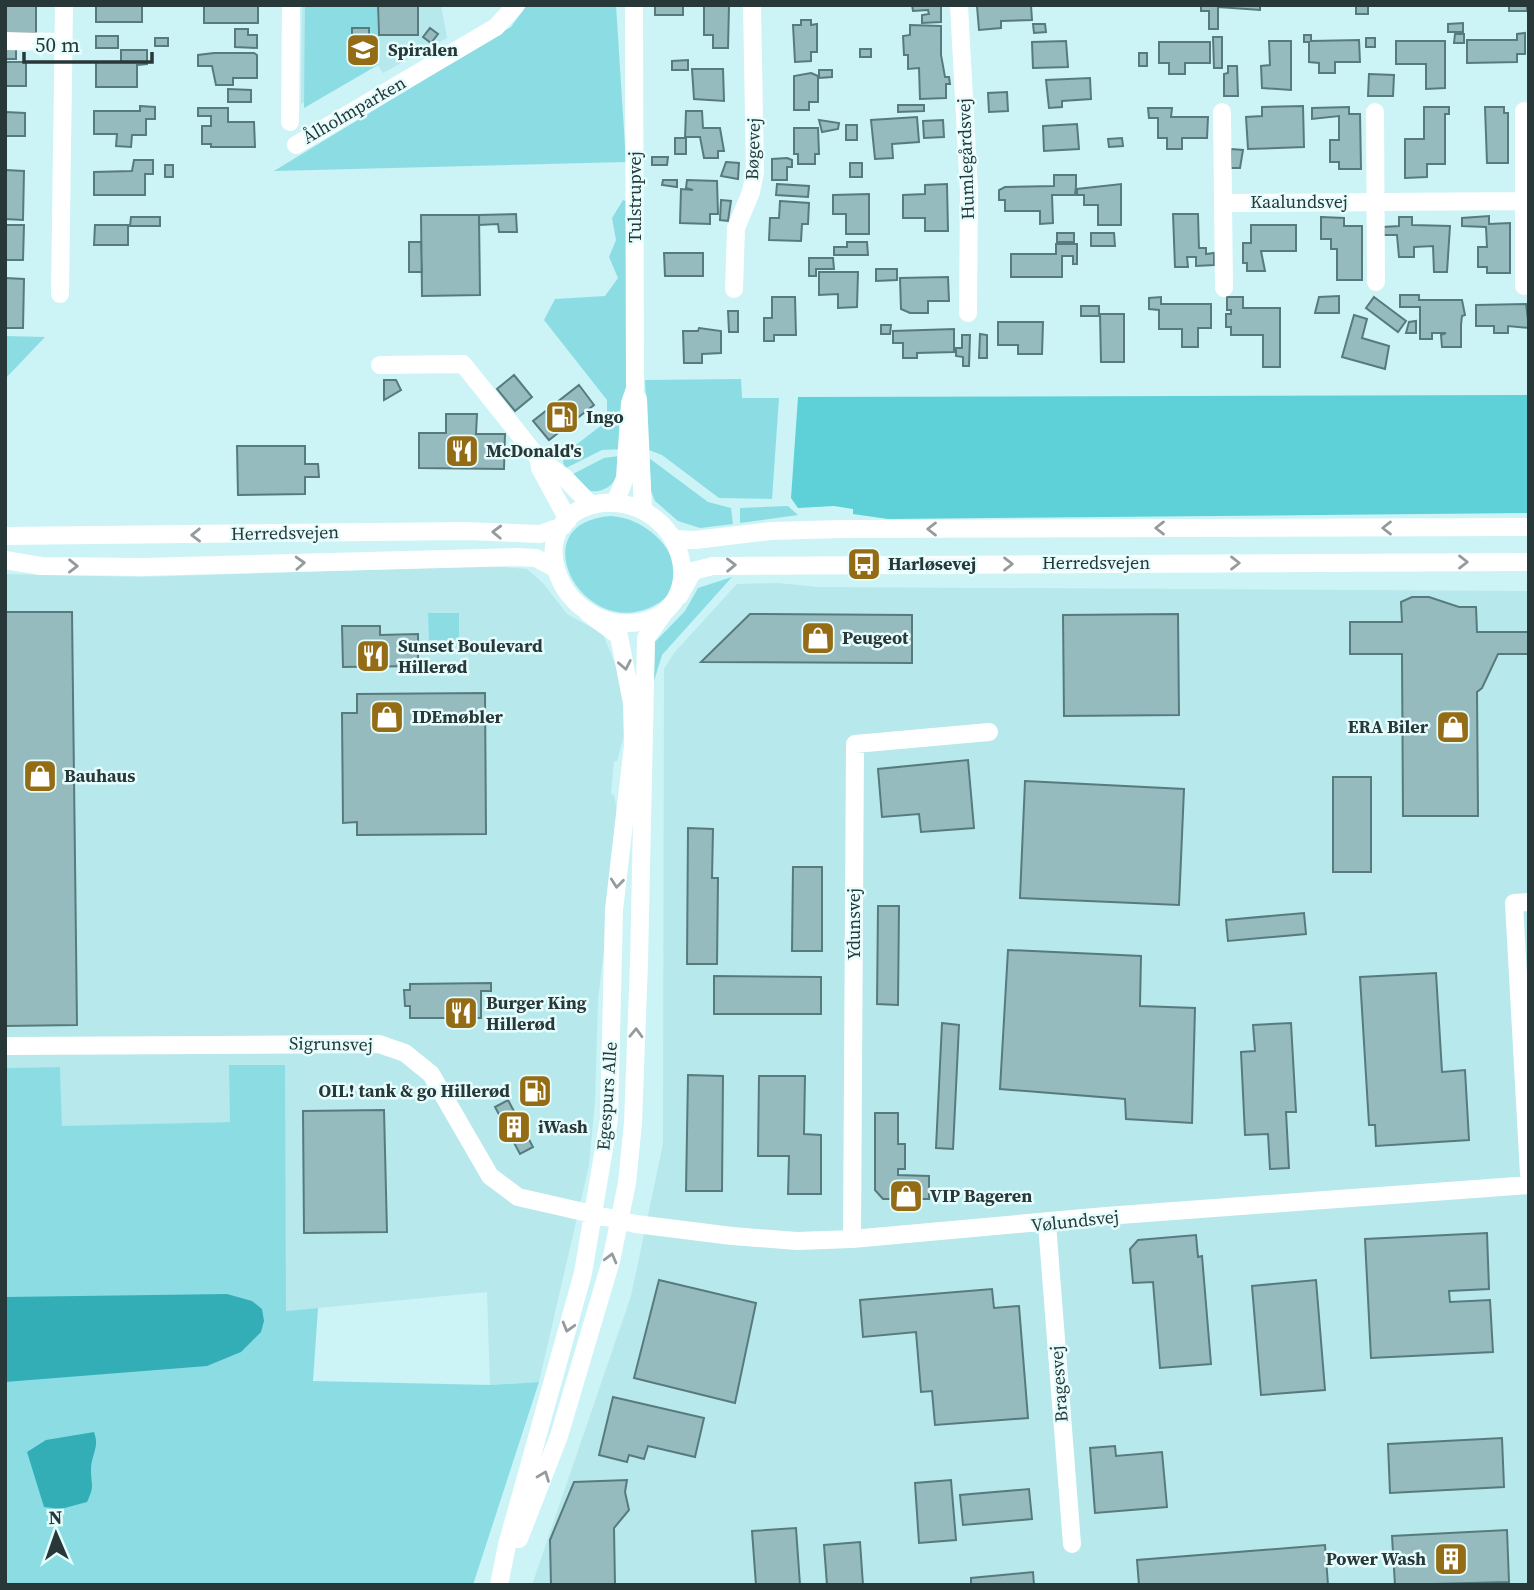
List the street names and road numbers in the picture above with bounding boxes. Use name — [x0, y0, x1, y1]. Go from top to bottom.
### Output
street label: Ålholmparken — [297, 70, 410, 149]
street label: Humlegårdsvej — [951, 98, 980, 220]
street label: Bøgevej — [739, 117, 766, 181]
street label: Tulstrupvej — [622, 151, 647, 243]
street label: Kaalundsvej — [1250, 189, 1348, 214]
street label: Herredsvejen — [231, 519, 339, 546]
street label: Herredsvejen — [1042, 550, 1150, 575]
street label: Ydunsvej — [841, 888, 866, 960]
street label: Sigrunsvej — [289, 1030, 373, 1057]
street label: Egespurs Alle — [590, 1041, 623, 1151]
street label: Vølundsvej — [1030, 1203, 1120, 1238]
street label: Bragesvej — [1043, 1345, 1074, 1423]

